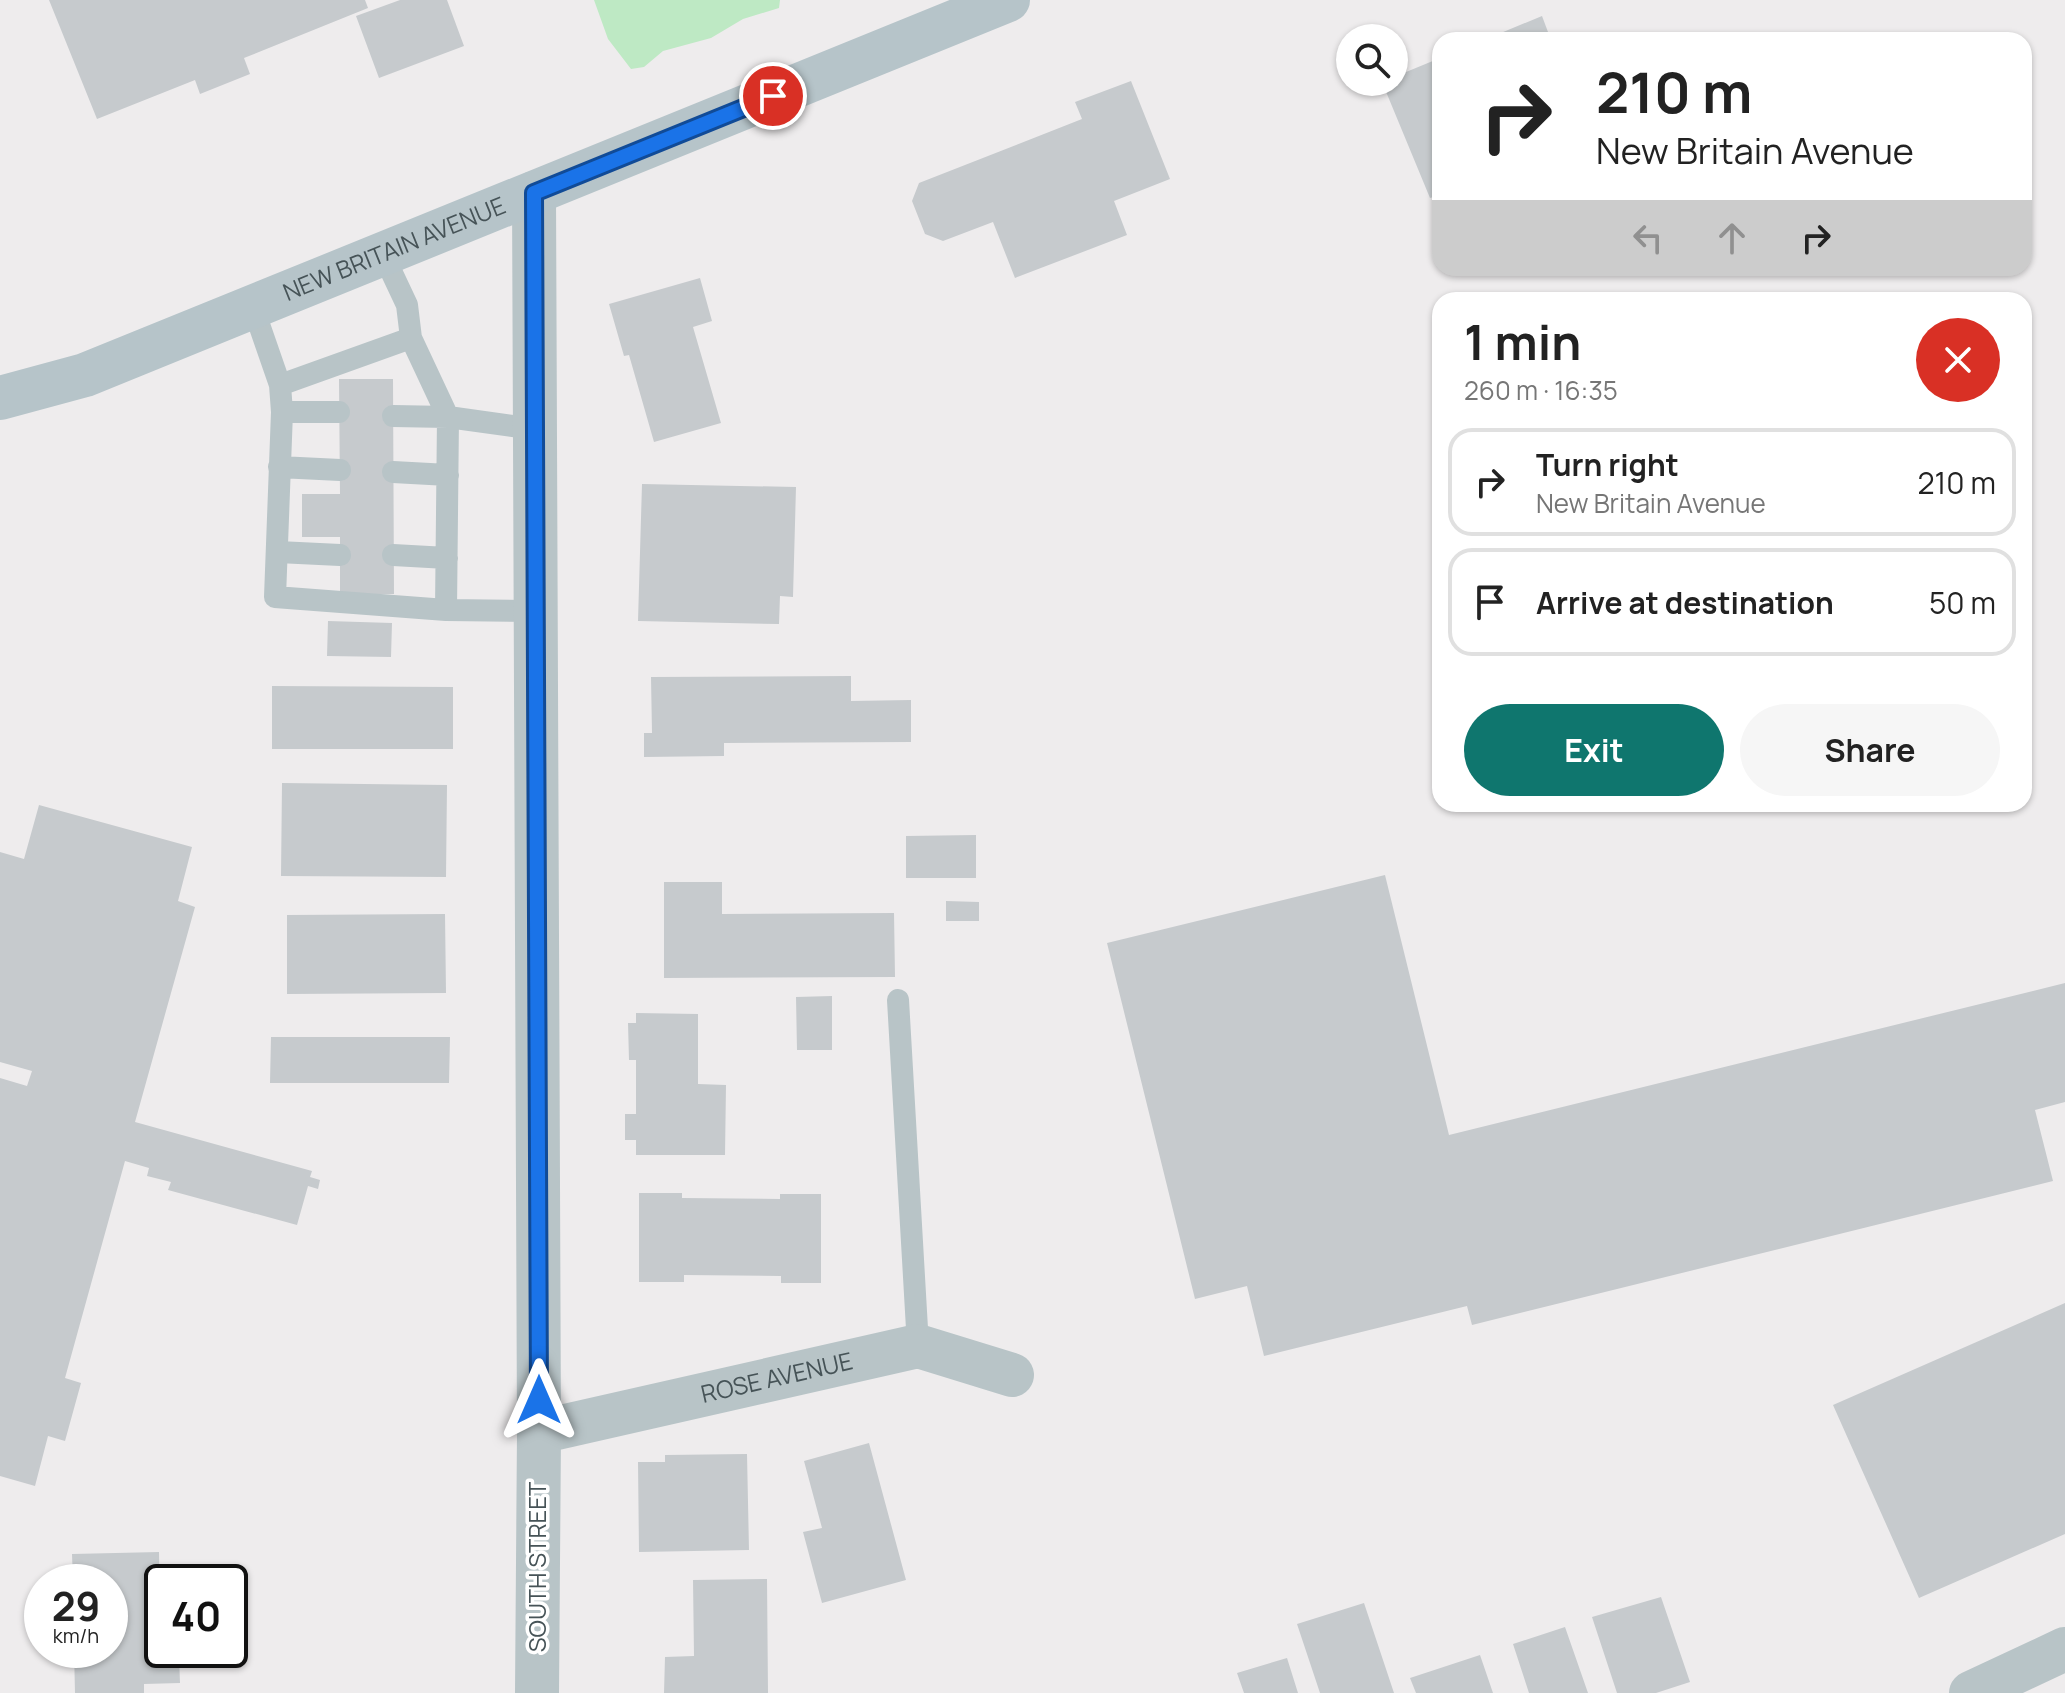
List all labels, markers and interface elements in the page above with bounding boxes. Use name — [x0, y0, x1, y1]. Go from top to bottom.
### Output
map controls — [1336, 24, 1408, 96]
button: search — [1336, 24, 1408, 96]
text: 210 m — [1596, 53, 1752, 130]
pin — [739, 62, 807, 130]
icon: right — [1464, 64, 1568, 168]
icon: arrive — [751, 74, 795, 118]
text: New Britain Avenue — [1596, 126, 1914, 175]
street label: NEW BRITAIN AVENUE — [278, 188, 510, 308]
icon: left — [1626, 216, 1670, 260]
icon: ahead — [1710, 216, 1754, 260]
icon: right — [1794, 216, 1838, 260]
text: 1 min — [1464, 309, 1581, 374]
button: close — [1916, 318, 2000, 402]
text: 260 m · 16:35 — [1464, 372, 1618, 408]
text: Turn right — [1536, 444, 1679, 485]
icon: right — [1468, 460, 1512, 504]
text: 210 m — [1917, 462, 1996, 503]
text: New Britain Avenue — [1536, 485, 1766, 521]
icon: arrive — [1468, 580, 1512, 624]
text: Arrive at destination — [1536, 582, 1834, 623]
text: 50 m — [1929, 582, 1996, 623]
button: Exit — [1464, 704, 1724, 796]
button: Share — [1740, 704, 2000, 796]
street label: ROSE AVENUE — [698, 1343, 856, 1410]
position arrow — [497, 1358, 581, 1442]
street label: SOUTH STREET — [520, 1481, 553, 1652]
speed limit sign: 40 — [144, 1564, 248, 1668]
text: 29 — [52, 1578, 100, 1633]
text: km/h — [53, 1622, 99, 1649]

